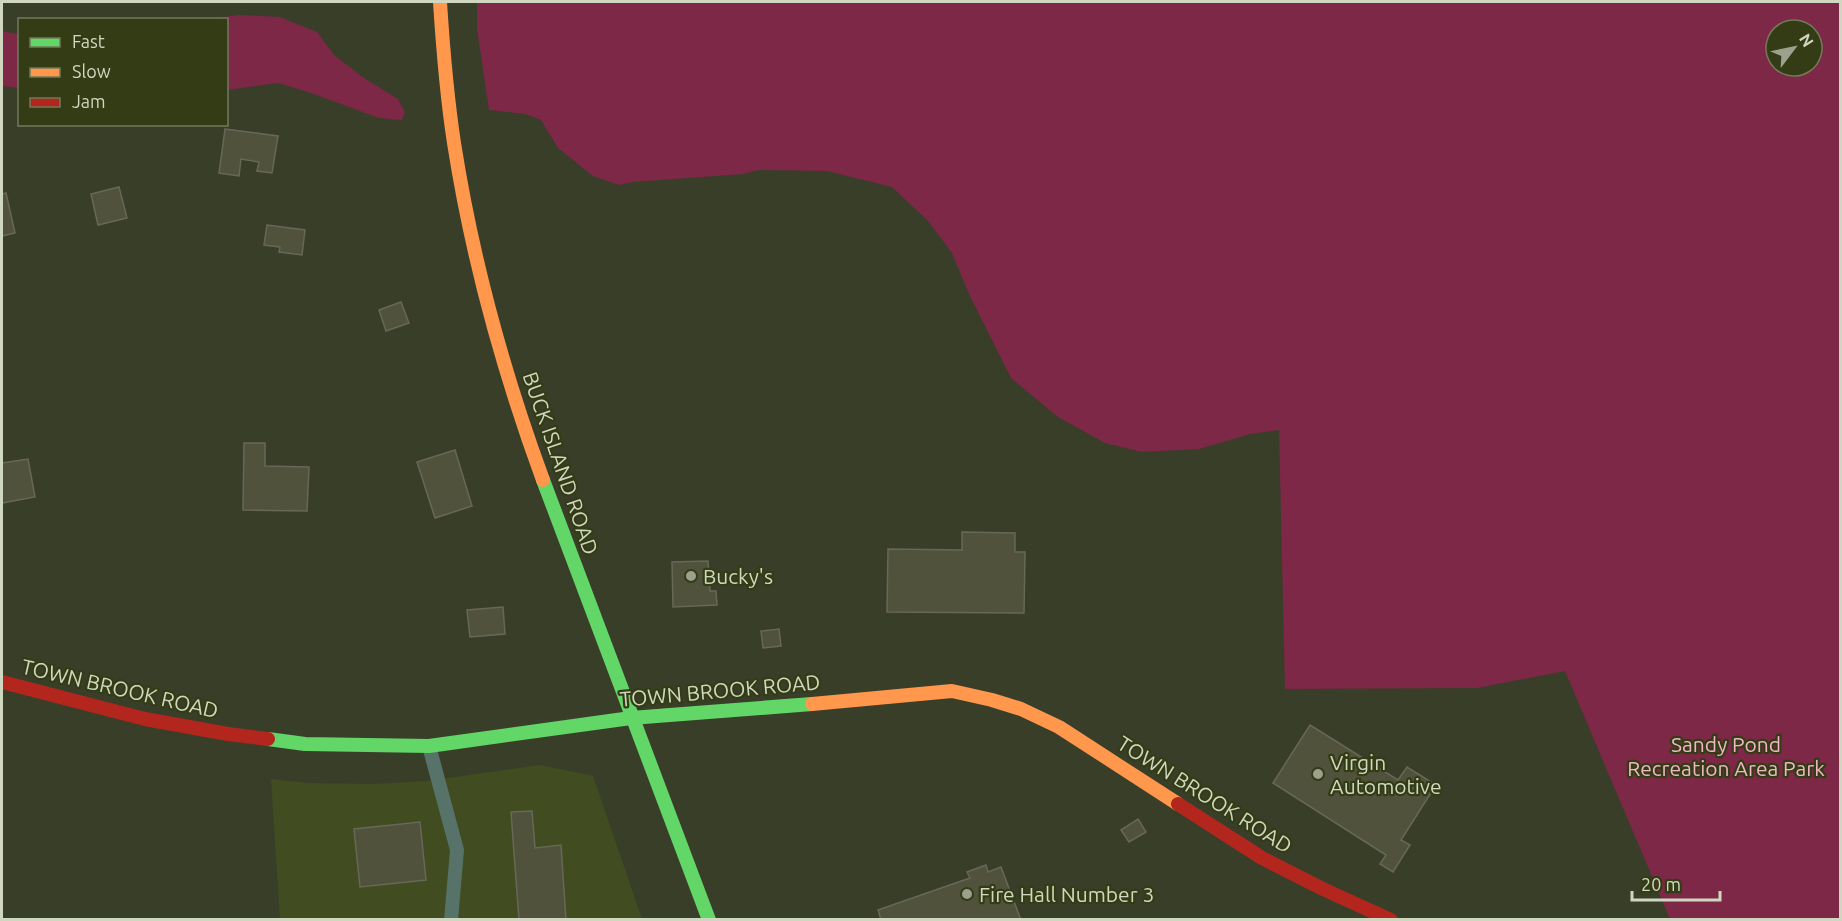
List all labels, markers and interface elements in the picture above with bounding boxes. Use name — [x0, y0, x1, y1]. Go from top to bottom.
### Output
legend — [18, 18, 228, 126]
north arrow — [1764, 18, 1824, 78]
text: N — [1796, 30, 1818, 50]
text: Fast — [72, 31, 105, 51]
text: Slow — [72, 61, 111, 81]
text: Jam — [72, 91, 106, 111]
street label: BUCK ISLAND ROAD — [518, 368, 604, 558]
place label: Bucky's — [703, 564, 773, 588]
marker: Bucky's — [684, 569, 698, 583]
street label: TOWN BROOK ROAD — [19, 654, 221, 722]
street label: TOWN BROOK ROAD — [619, 669, 821, 711]
street label: TOWN BROOK ROAD — [1113, 731, 1297, 857]
park label: Sandy Pond Recreation Area Park — [1627, 732, 1825, 780]
place label: Virgin Automotive — [1330, 750, 1442, 798]
marker: Virgin Automotive — [1311, 767, 1325, 781]
scale bar — [1632, 864, 1720, 902]
text: 20 m — [1641, 874, 1681, 894]
place label: Fire Hall Number 3 — [979, 882, 1154, 906]
marker: Fire Hall Number 3 — [960, 887, 974, 901]

